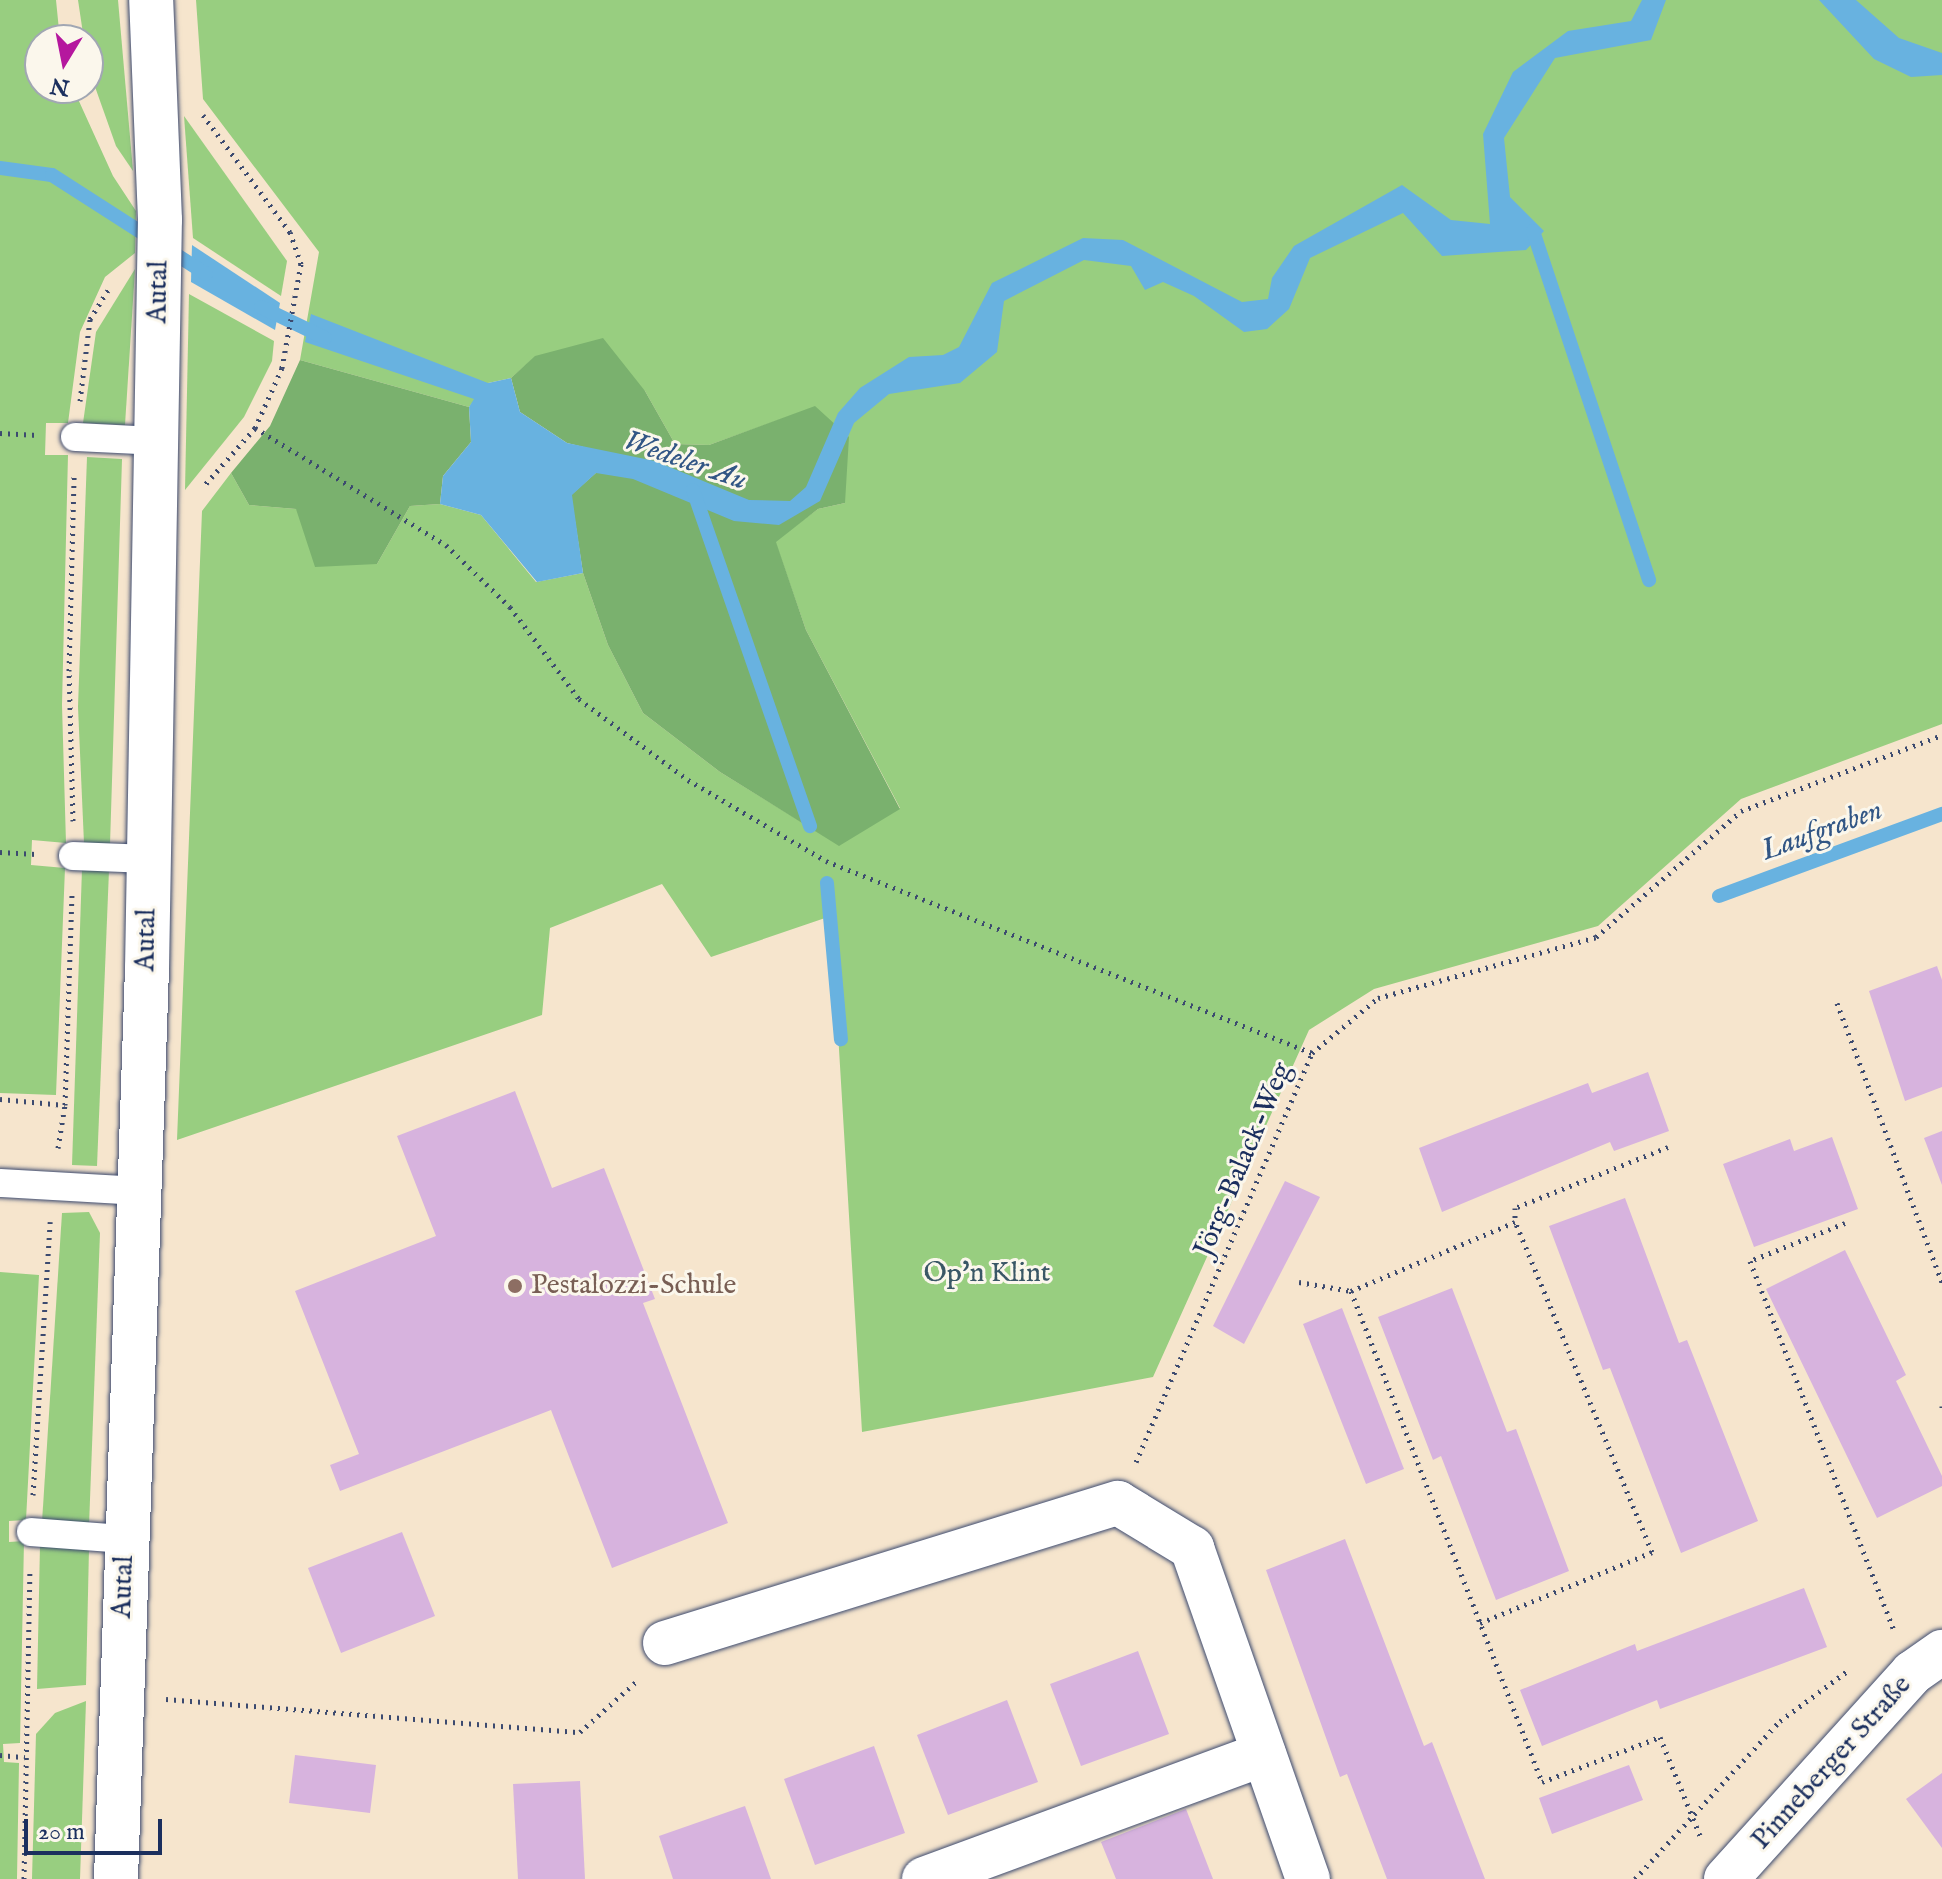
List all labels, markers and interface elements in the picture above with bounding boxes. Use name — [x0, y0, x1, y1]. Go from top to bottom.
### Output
north arrow — [24, 24, 104, 104]
text: N — [48, 70, 72, 101]
street label: Autal — [142, 260, 176, 324]
water label: Wedeler Au — [619, 423, 751, 499]
water label: Laufgraben — [1757, 792, 1887, 870]
street label: Autal — [130, 908, 164, 972]
street label: Jörg-Balack-Weg — [1188, 1058, 1300, 1262]
park label: Op'n Klint — [924, 1257, 1050, 1291]
place label: Pestalozzi-Schule — [531, 1269, 736, 1303]
marker: Pestalozzi-Schule — [506, 1277, 524, 1295]
street label: Autal — [106, 1555, 142, 1619]
street label: Pinneberger Straße — [1745, 1669, 1919, 1857]
scale bar — [28, 1803, 166, 1853]
text: 20 m — [38, 1817, 85, 1848]

